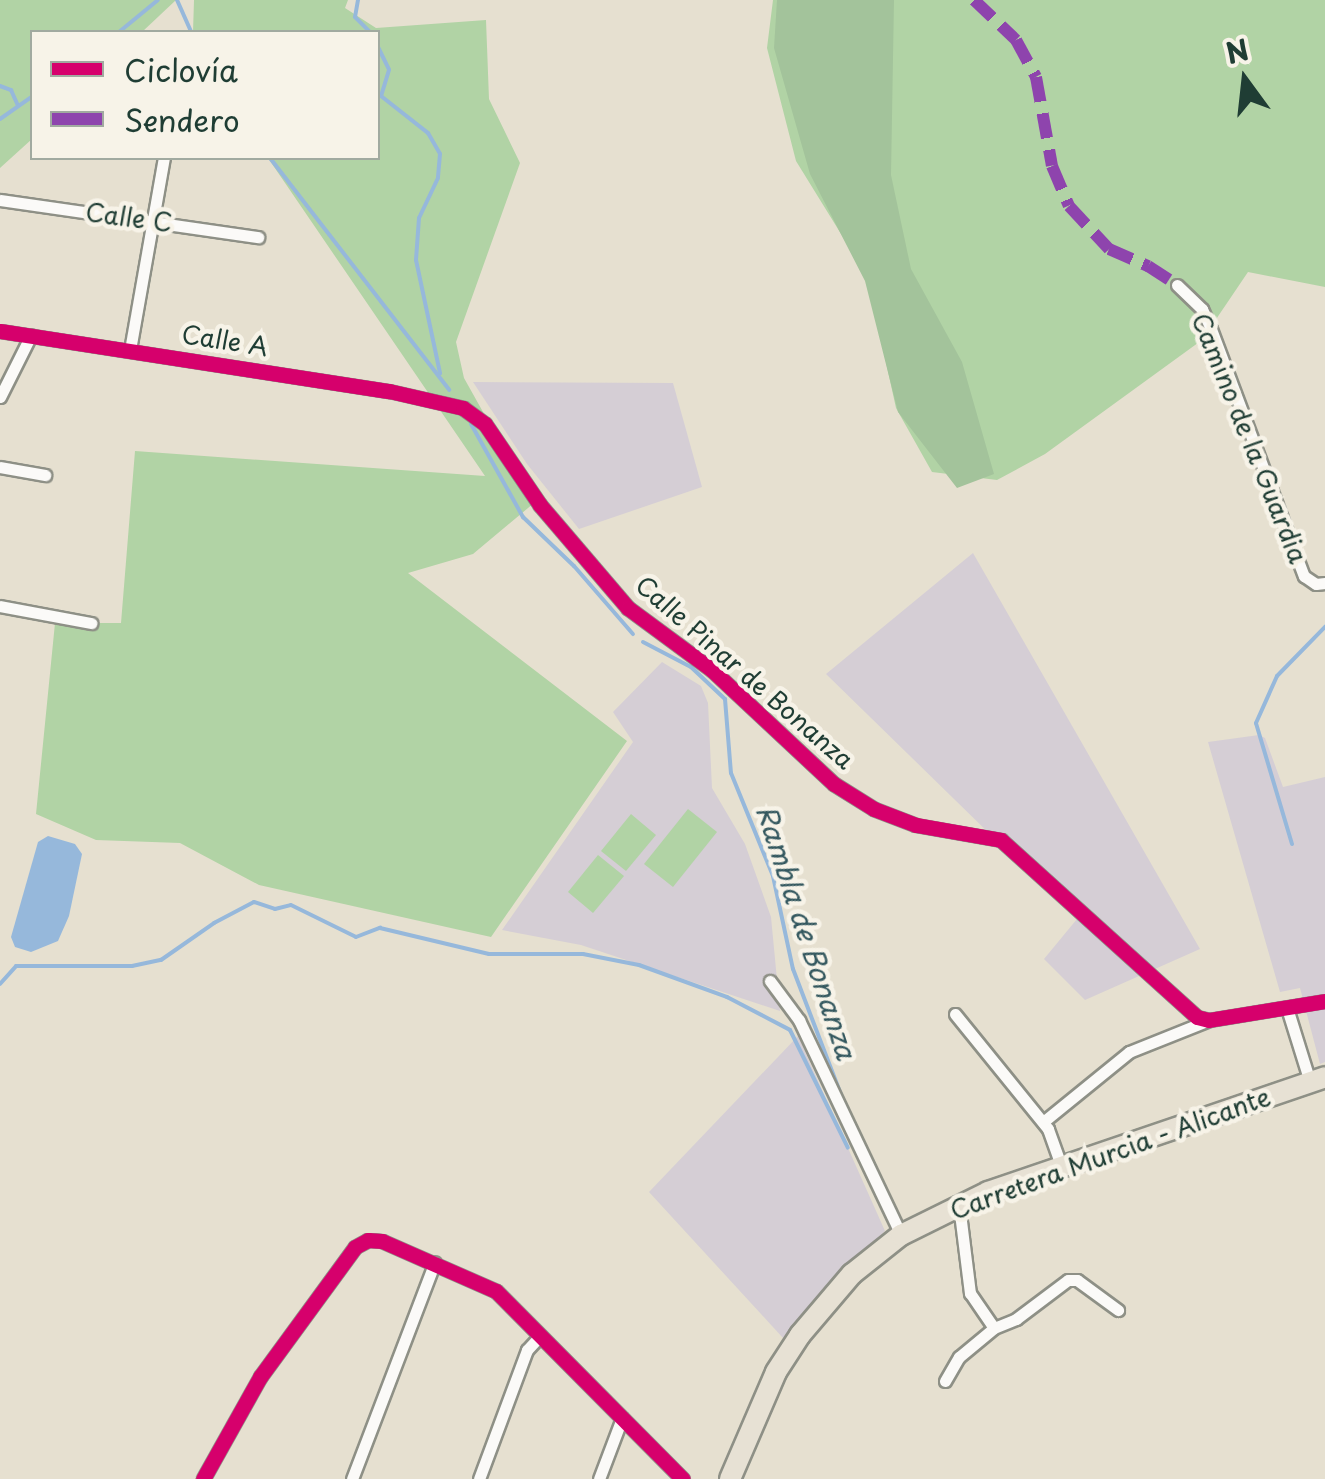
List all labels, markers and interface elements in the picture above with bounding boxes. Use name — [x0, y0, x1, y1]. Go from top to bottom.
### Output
text: N — [1221, 27, 1253, 74]
legend — [30, 30, 380, 160]
north arrow — [1195, 30, 1295, 130]
text: Ciclovía — [124, 47, 238, 92]
text: Sendero — [124, 97, 240, 142]
street label: Calle C — [83, 196, 175, 238]
street label: Camino de la Guardia — [1187, 310, 1313, 566]
street label: Calle A — [179, 318, 271, 362]
street label: Calle Pinar de Bonanza — [629, 568, 861, 776]
water label: Rambla de Bonanza — [750, 800, 864, 1064]
street label: Carretera Murcia - Alicante — [946, 1081, 1274, 1225]

